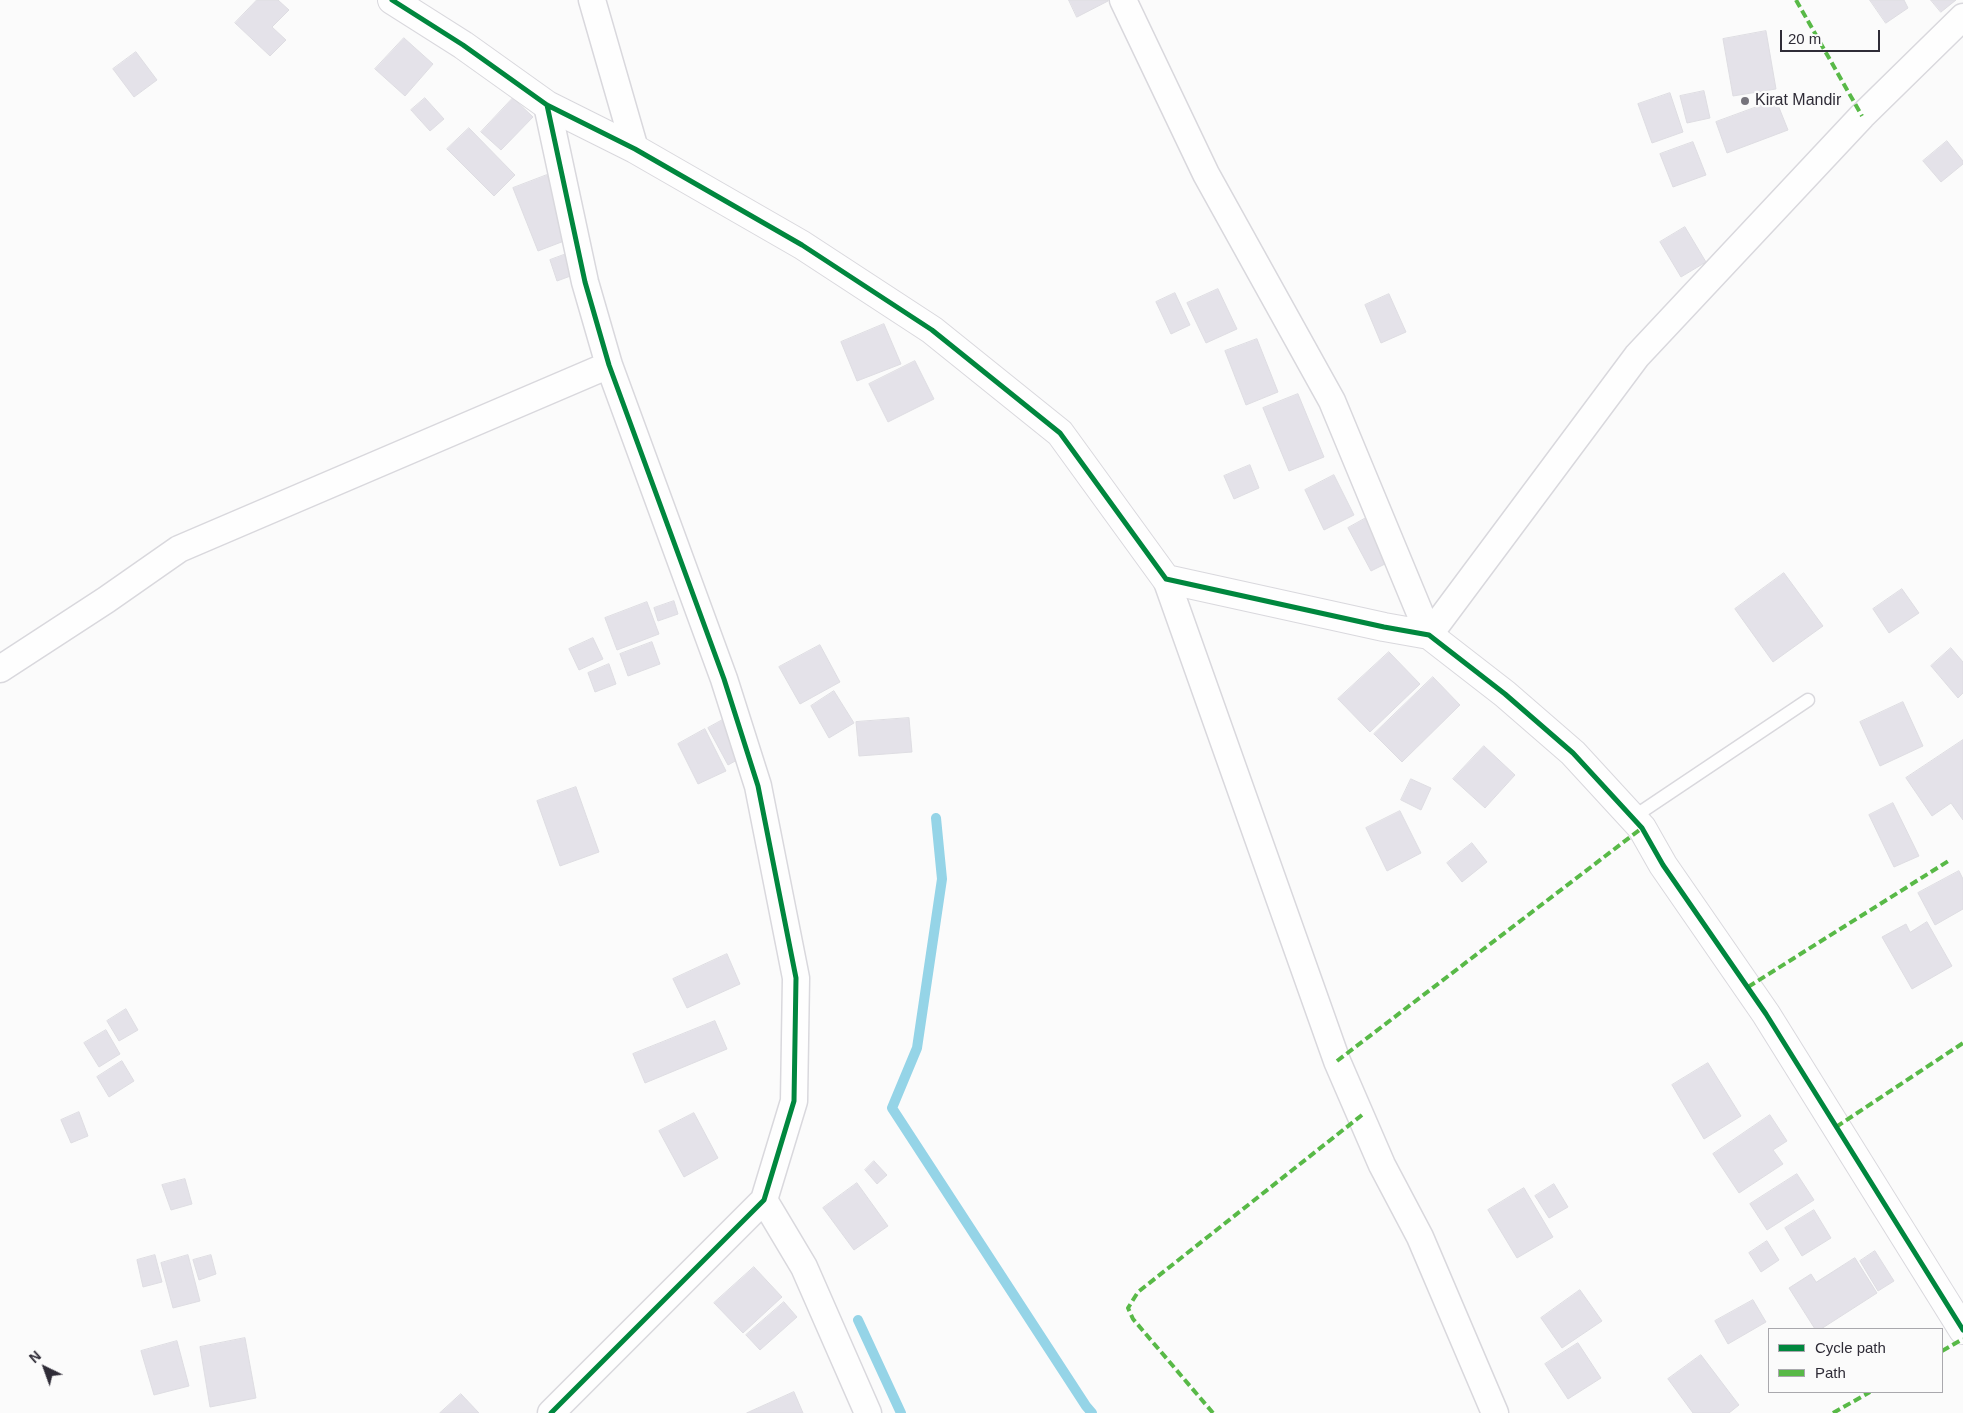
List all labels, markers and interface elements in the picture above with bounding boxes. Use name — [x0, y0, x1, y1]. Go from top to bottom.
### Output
scale bar — [1783, 20, 1883, 52]
text: 20 m — [1788, 30, 1821, 47]
place label: Kirat Mandir — [1755, 91, 1841, 111]
marker: Kirat Mandir — [1739, 95, 1751, 107]
legend — [1768, 1328, 1943, 1393]
text: Cycle path — [1815, 1339, 1886, 1356]
north arrow — [20, 1343, 70, 1393]
text: N — [26, 1348, 44, 1366]
text: Path — [1815, 1364, 1846, 1381]

